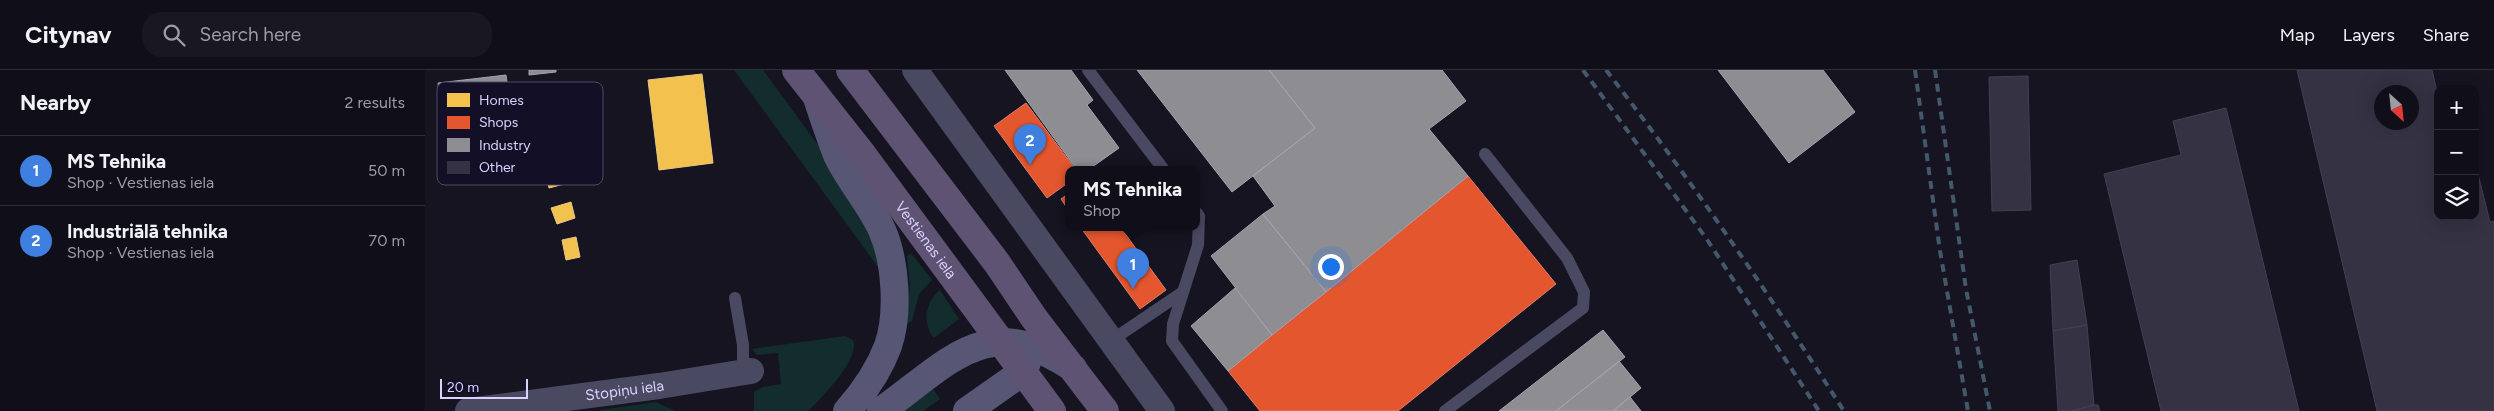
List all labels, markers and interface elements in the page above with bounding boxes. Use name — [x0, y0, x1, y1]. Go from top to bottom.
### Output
search box — [142, 12, 492, 57]
text: Citynav — [25, 20, 112, 49]
icon: search — [160, 21, 188, 49]
text: Search here — [200, 23, 301, 46]
text: Map — [2280, 24, 2315, 46]
text: Layers — [2343, 24, 2395, 46]
text: Share — [2423, 24, 2469, 46]
legend — [437, 82, 603, 185]
north arrow — [2374, 85, 2419, 130]
map controls — [2434, 85, 2479, 220]
button: + — [2434, 85, 2479, 130]
text: Nearby — [20, 90, 91, 115]
text: Homes — [479, 92, 524, 109]
text: 2 results — [345, 93, 405, 112]
text: Shops — [479, 114, 518, 131]
pin: 2 — [1014, 124, 1046, 165]
button: − — [2434, 130, 2479, 175]
text: Industry — [479, 137, 531, 154]
text: MS Tehnika — [67, 150, 166, 173]
text: Other — [479, 159, 516, 176]
text: 1 — [33, 161, 39, 180]
text: 50 m — [368, 161, 405, 180]
popup — [1065, 166, 1200, 231]
text: Shop · Vestienas iela — [67, 173, 214, 192]
button: layers — [2434, 175, 2479, 220]
text: MS Tehnika — [1083, 178, 1182, 201]
street label: Vestienas iela — [891, 198, 960, 282]
text: Shop — [1083, 201, 1120, 220]
text: Industriālā tehnika — [67, 220, 228, 243]
text: 2 — [31, 231, 41, 250]
text: 70 m — [369, 231, 405, 250]
text: Shop · Vestienas iela — [67, 243, 214, 262]
pin: 1 — [1117, 248, 1149, 289]
your location — [1318, 254, 1344, 280]
scale bar — [440, 376, 527, 399]
street label: Stopiņu iela — [584, 376, 665, 405]
text: 20 m — [447, 379, 479, 396]

